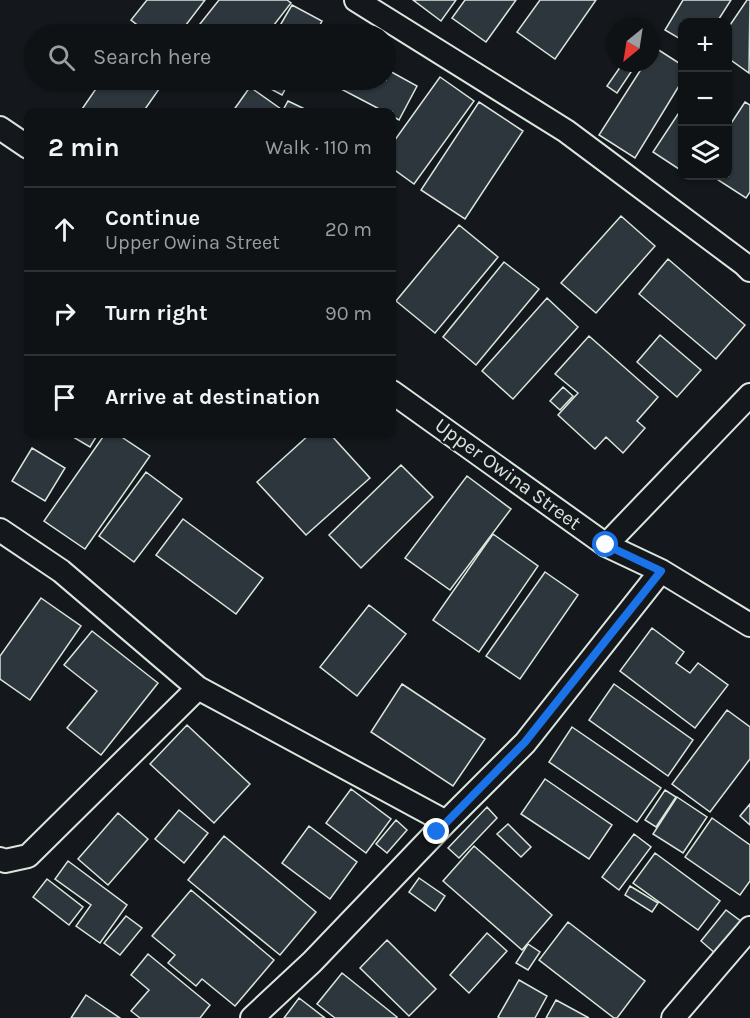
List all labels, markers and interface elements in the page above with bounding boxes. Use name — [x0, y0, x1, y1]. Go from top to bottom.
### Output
north arrow — [606, 18, 660, 72]
map controls — [678, 18, 732, 180]
button: + — [678, 18, 732, 72]
search box — [24, 24, 396, 90]
icon: search — [45, 41, 78, 74]
text: Search here — [93, 44, 211, 70]
button: − — [678, 72, 732, 126]
button: layers — [678, 126, 732, 180]
text: 2 min — [48, 132, 120, 163]
text: Walk · 110 m — [265, 136, 372, 159]
text: Continue — [105, 205, 200, 231]
icon: ahead — [48, 213, 81, 246]
text: 20 m — [325, 218, 372, 241]
text: Upper Owina Street — [105, 231, 280, 254]
icon: right — [48, 297, 81, 330]
text: Turn right — [105, 300, 208, 326]
text: 90 m — [325, 302, 372, 325]
icon: arrive — [48, 381, 81, 414]
text: Arrive at destination — [105, 384, 320, 410]
street label: Upper Owina Street — [431, 413, 586, 535]
route start — [592, 531, 618, 557]
route end — [423, 818, 449, 844]

